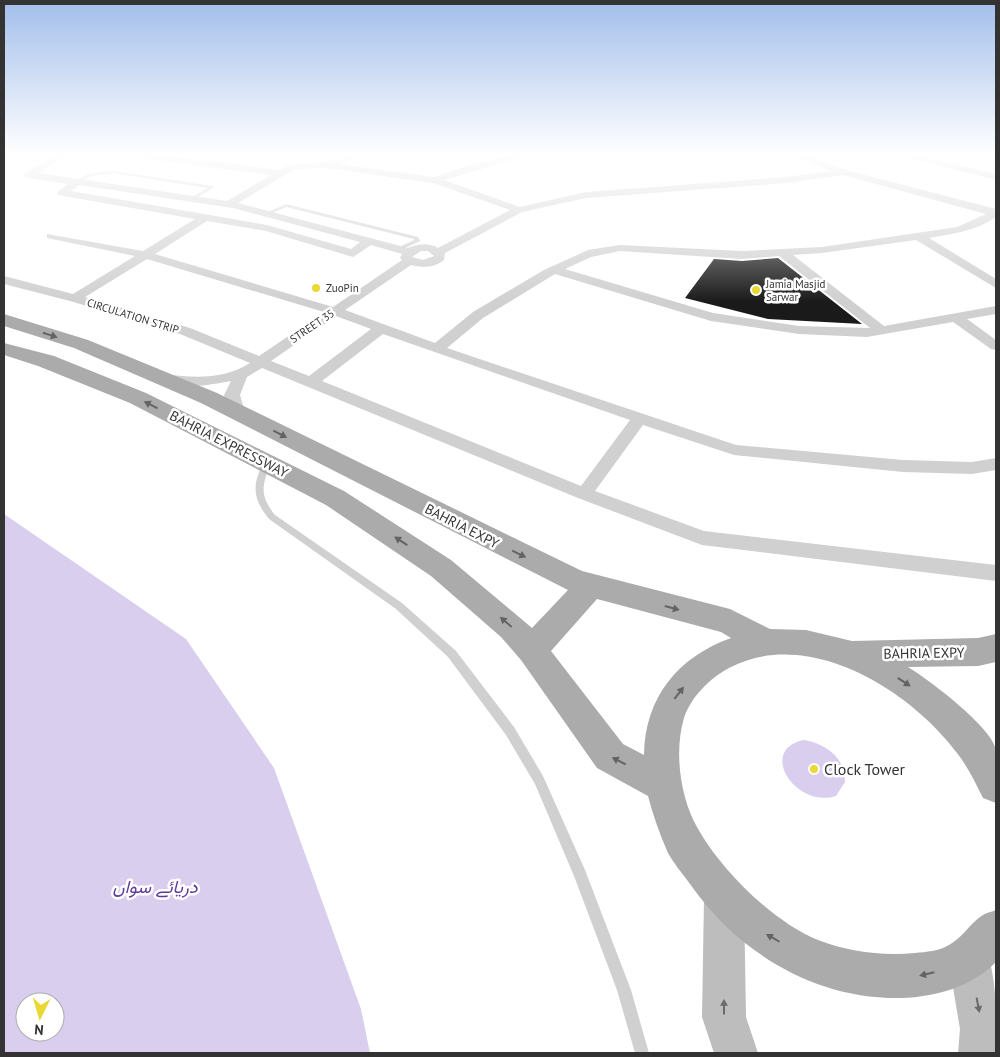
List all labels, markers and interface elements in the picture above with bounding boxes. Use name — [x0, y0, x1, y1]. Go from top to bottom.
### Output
place label: Jamia Masjid Sarwar — [765, 277, 826, 304]
place label: ZuoPin — [326, 281, 359, 295]
marker: ZuoPin — [310, 282, 322, 294]
marker: Jamia Masjid Sarwar — [750, 284, 762, 296]
street label: CIRCULATION STRIP — [85, 295, 181, 337]
street label: STREET 35 — [287, 306, 337, 346]
one-way arrow — [43, 331, 58, 339]
one-way arrow — [144, 401, 158, 409]
street label: BAHRIA EXPRESSWAY — [167, 406, 291, 482]
one-way arrow — [273, 430, 287, 438]
street label: BAHRIA EXPY — [422, 500, 502, 552]
one-way arrow — [394, 536, 407, 546]
one-way arrow — [512, 550, 526, 558]
one-way arrow — [664, 604, 679, 612]
one-way arrow — [500, 617, 513, 628]
street label: BAHRIA EXPY — [883, 643, 965, 663]
one-way arrow — [897, 677, 910, 686]
one-way arrow — [674, 687, 685, 700]
one-way arrow — [612, 757, 626, 765]
place label: Clock Tower — [824, 759, 906, 779]
marker: Clock Tower — [808, 763, 820, 775]
water label: دریائے سواں — [112, 875, 198, 898]
one-way arrow — [766, 933, 779, 942]
one-way arrow — [919, 970, 934, 978]
north arrow — [15, 992, 65, 1042]
one-way arrow — [720, 998, 728, 1014]
one-way arrow — [974, 998, 982, 1014]
text: N — [33, 1021, 44, 1039]

